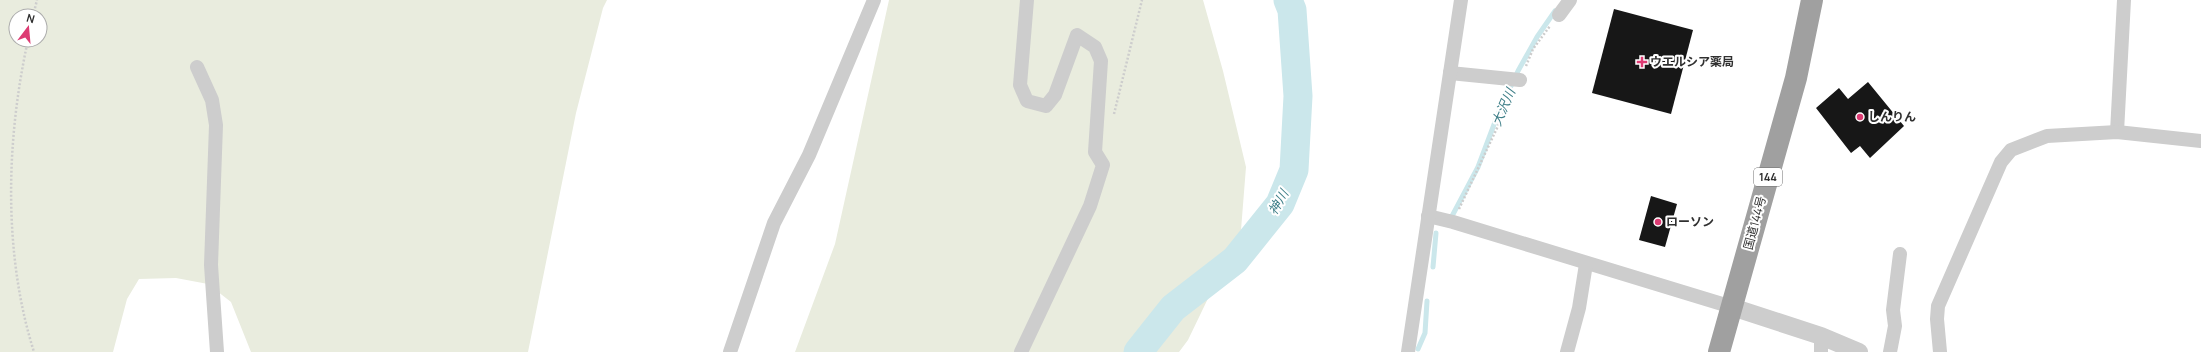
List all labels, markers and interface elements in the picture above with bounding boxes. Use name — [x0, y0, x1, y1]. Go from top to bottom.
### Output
north arrow — [8, 8, 48, 48]
text: N — [25, 10, 37, 26]
place label: ウエルシア薬局 — [1650, 53, 1734, 70]
marker: ウエルシア薬局 — [1637, 57, 1647, 67]
water label: 大沢川 — [1487, 84, 1520, 128]
place label: しんりん — [1868, 108, 1916, 125]
marker: しんりん — [1855, 112, 1865, 122]
road number: 144 — [1754, 168, 1782, 186]
water label: 神川 — [1264, 185, 1293, 218]
street label: 国道144号 — [1739, 194, 1770, 252]
place label: ローソン — [1666, 213, 1714, 230]
marker: ローソン — [1653, 217, 1663, 227]

